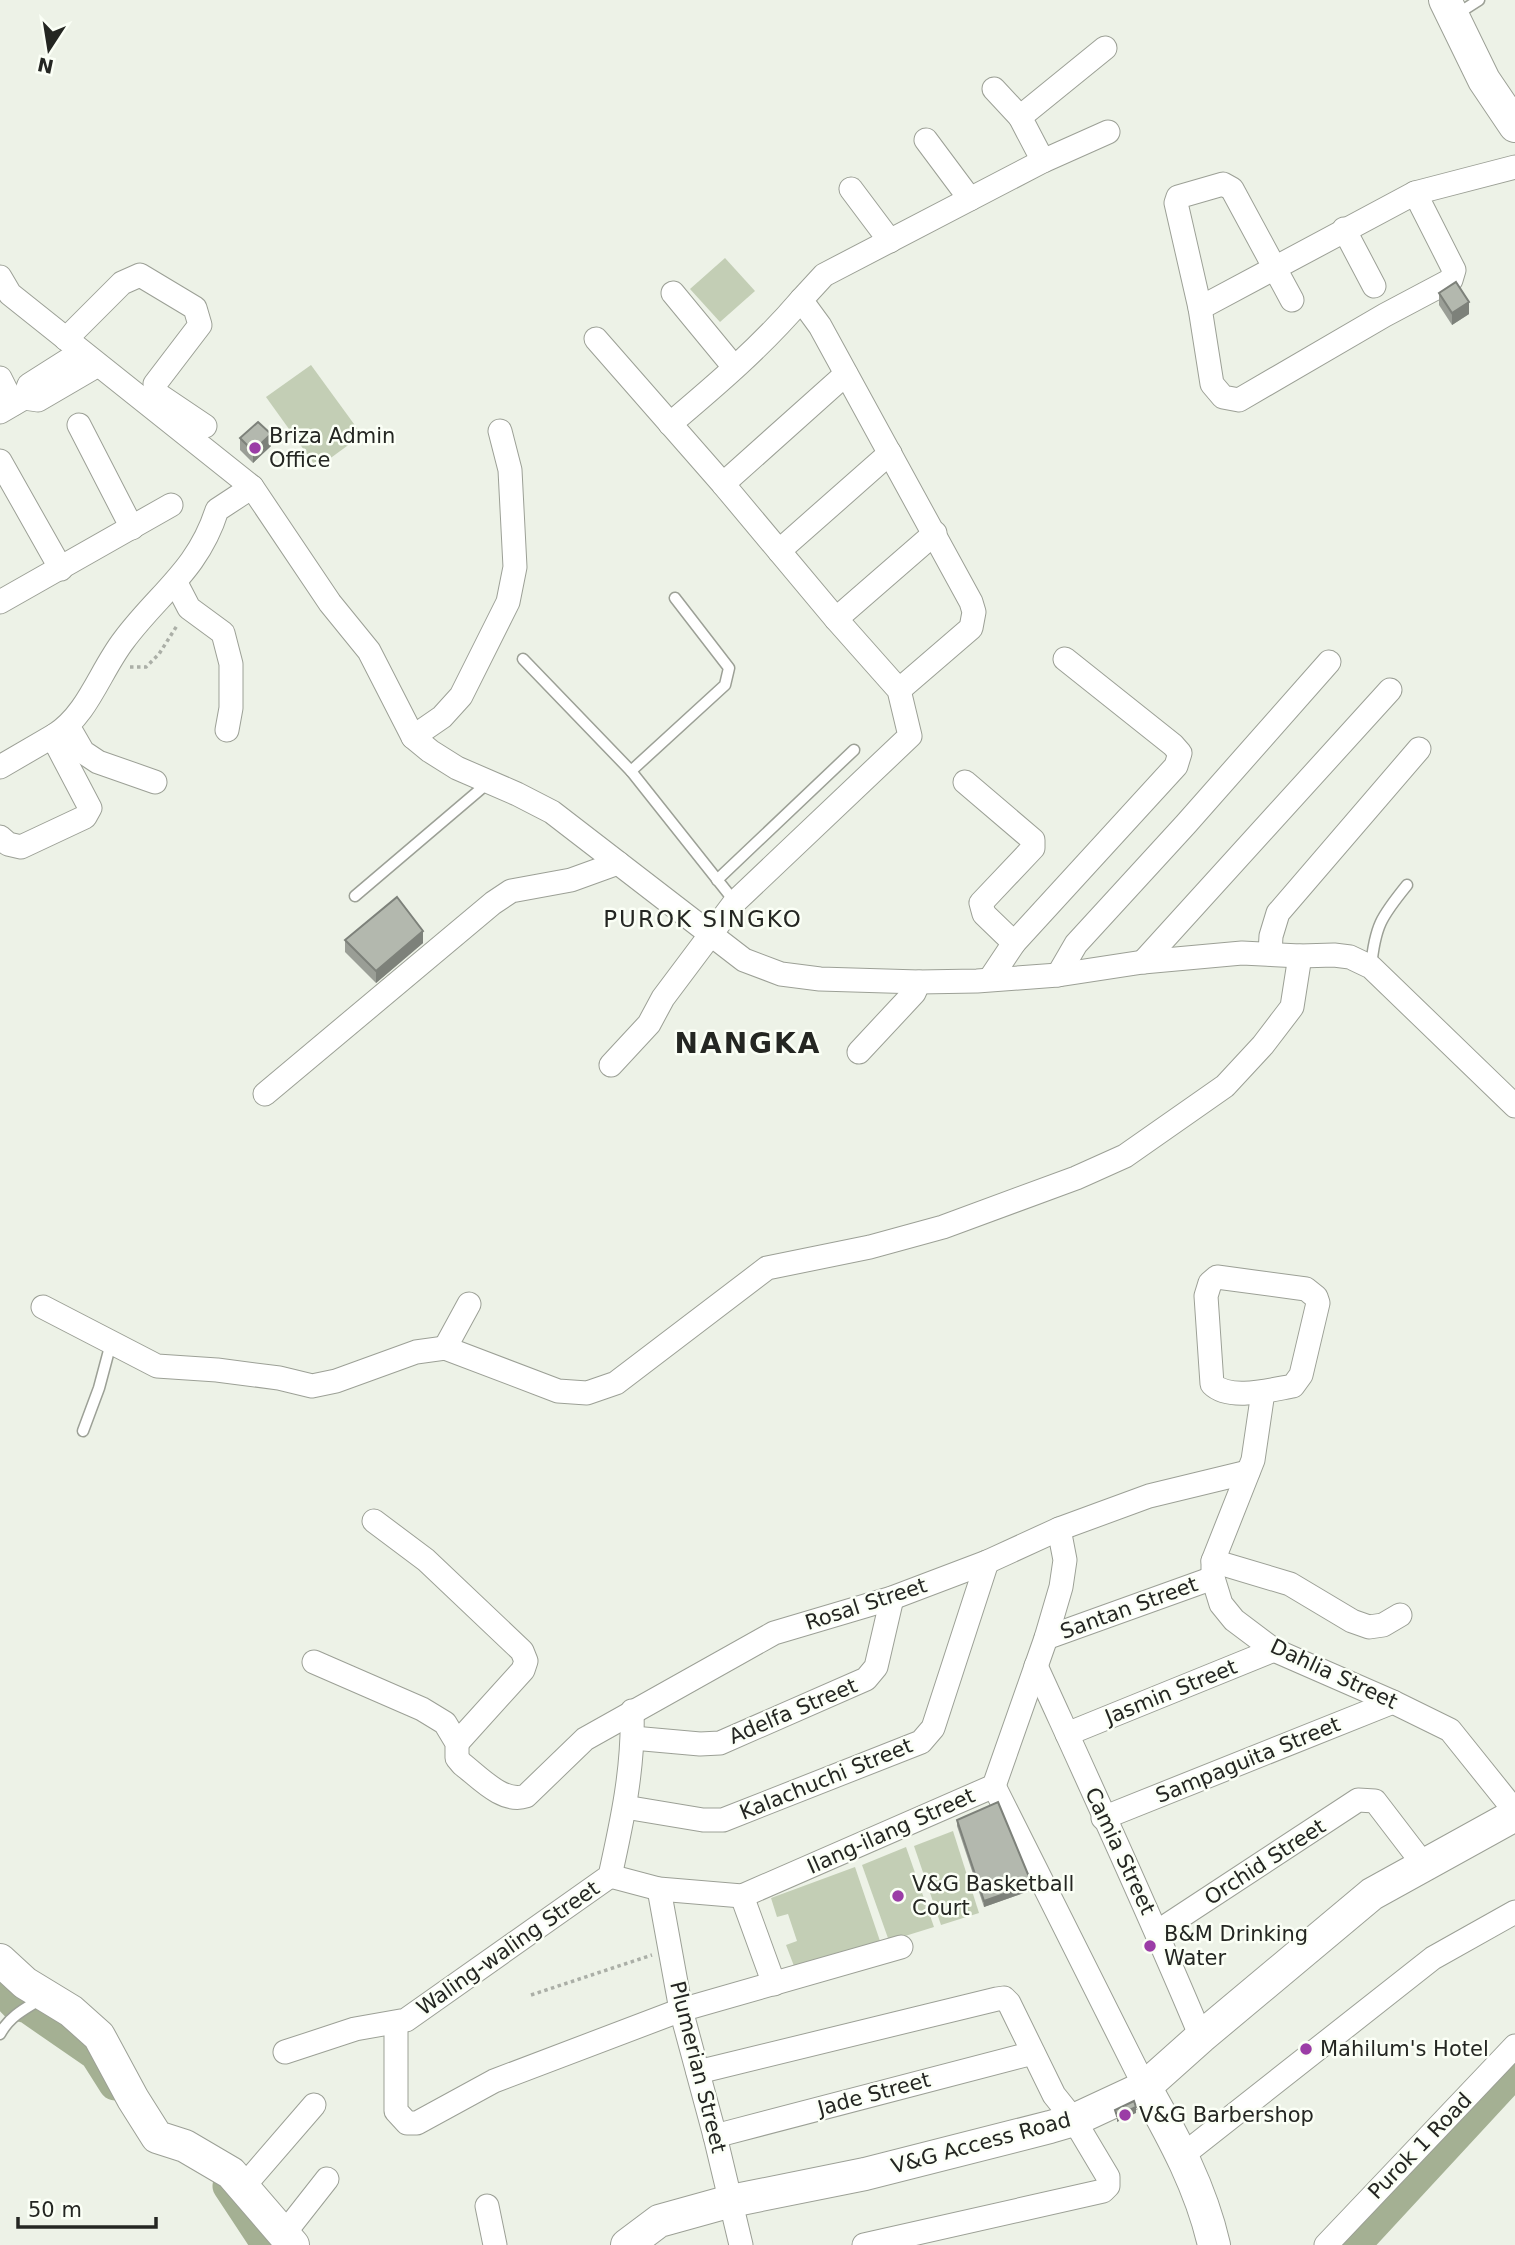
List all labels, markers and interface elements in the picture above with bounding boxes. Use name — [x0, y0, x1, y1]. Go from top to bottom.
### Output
north arrow — [14, 14, 84, 84]
text: N — [35, 53, 56, 78]
place label: Briza Admin Office — [269, 424, 395, 472]
marker: Briza Admin Office — [247, 440, 263, 456]
district label: PUROK SINGKO — [603, 906, 803, 932]
district label: NANGKA — [675, 1027, 821, 1060]
street label: Santan Street — [1057, 1572, 1201, 1644]
street label: Rosal Street — [802, 1573, 930, 1635]
street label: Dahlia Street — [1267, 1634, 1401, 1714]
street label: Jasmin Street — [1100, 1655, 1240, 1730]
street label: Adelfa Street — [725, 1673, 861, 1749]
street label: Sampaguita Street — [1152, 1712, 1344, 1808]
street label: Kalachuchi Street — [736, 1733, 916, 1825]
street label: Ilang-ilang Street — [804, 1783, 978, 1879]
street label: Camia Street — [1080, 1784, 1160, 1918]
street label: Orchid Street — [1200, 1814, 1330, 1910]
place label: V&G Basketball Court — [912, 1872, 1074, 1920]
street label: Waling-waling Street — [412, 1876, 604, 2020]
marker: V&G Basketball Court — [890, 1888, 906, 1904]
place label: B&M Drinking Water — [1164, 1922, 1308, 1970]
marker: B&M Drinking Water — [1142, 1938, 1158, 1954]
street label: Plumerian Street — [665, 1979, 731, 2155]
place label: Mahilum's Hotel — [1320, 2037, 1489, 2061]
marker: Mahilum's Hotel — [1298, 2041, 1314, 2057]
street label: Jade Street — [813, 2067, 933, 2121]
street label: Purok 1 Road — [1363, 2088, 1477, 2204]
place label: V&G Barbershop — [1139, 2103, 1314, 2127]
street label: V&G Access Road — [889, 2107, 1073, 2179]
marker: V&G Barbershop — [1117, 2107, 1133, 2123]
scale bar — [18, 2186, 156, 2230]
text: 50 m — [28, 2198, 82, 2222]

